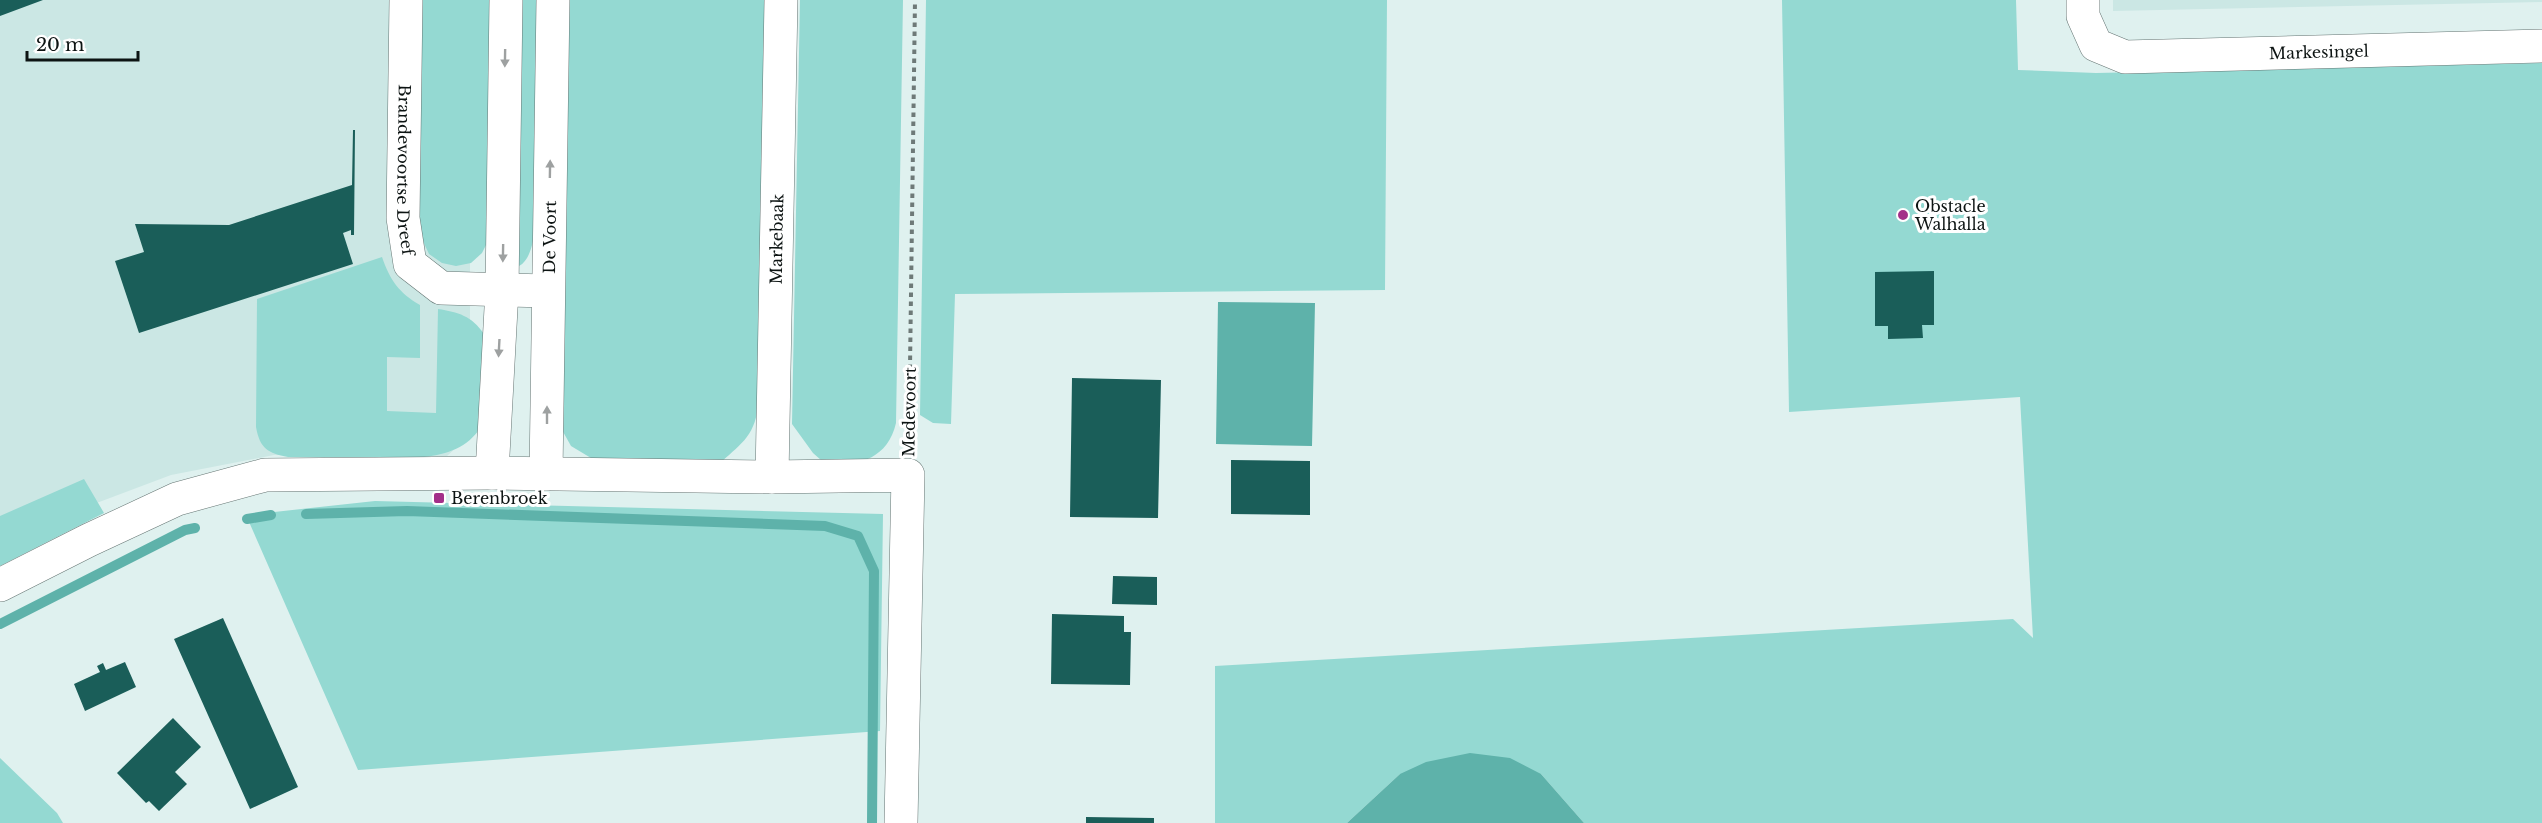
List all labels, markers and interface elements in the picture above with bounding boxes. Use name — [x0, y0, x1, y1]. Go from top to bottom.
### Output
scale bar — [27, 24, 138, 62]
text: 20 m — [36, 34, 84, 56]
street label: Markesingel — [2268, 41, 2369, 63]
one-way arrow — [501, 49, 510, 68]
street label: Brandevoortse Dreef — [393, 84, 419, 259]
one-way arrow — [545, 160, 554, 179]
street label: Markebaak — [766, 193, 787, 284]
place label: Obstacle Walhalla — [1914, 196, 1986, 234]
street label: De Voort — [539, 200, 560, 274]
marker: Obstacle Walhalla — [1896, 208, 1910, 222]
one-way arrow — [498, 244, 508, 263]
one-way arrow — [494, 339, 504, 358]
street label: Medevoort — [898, 367, 920, 457]
one-way arrow — [542, 406, 551, 425]
place label: Berenbroek — [451, 488, 548, 508]
marker: Berenbroek — [432, 491, 446, 505]

